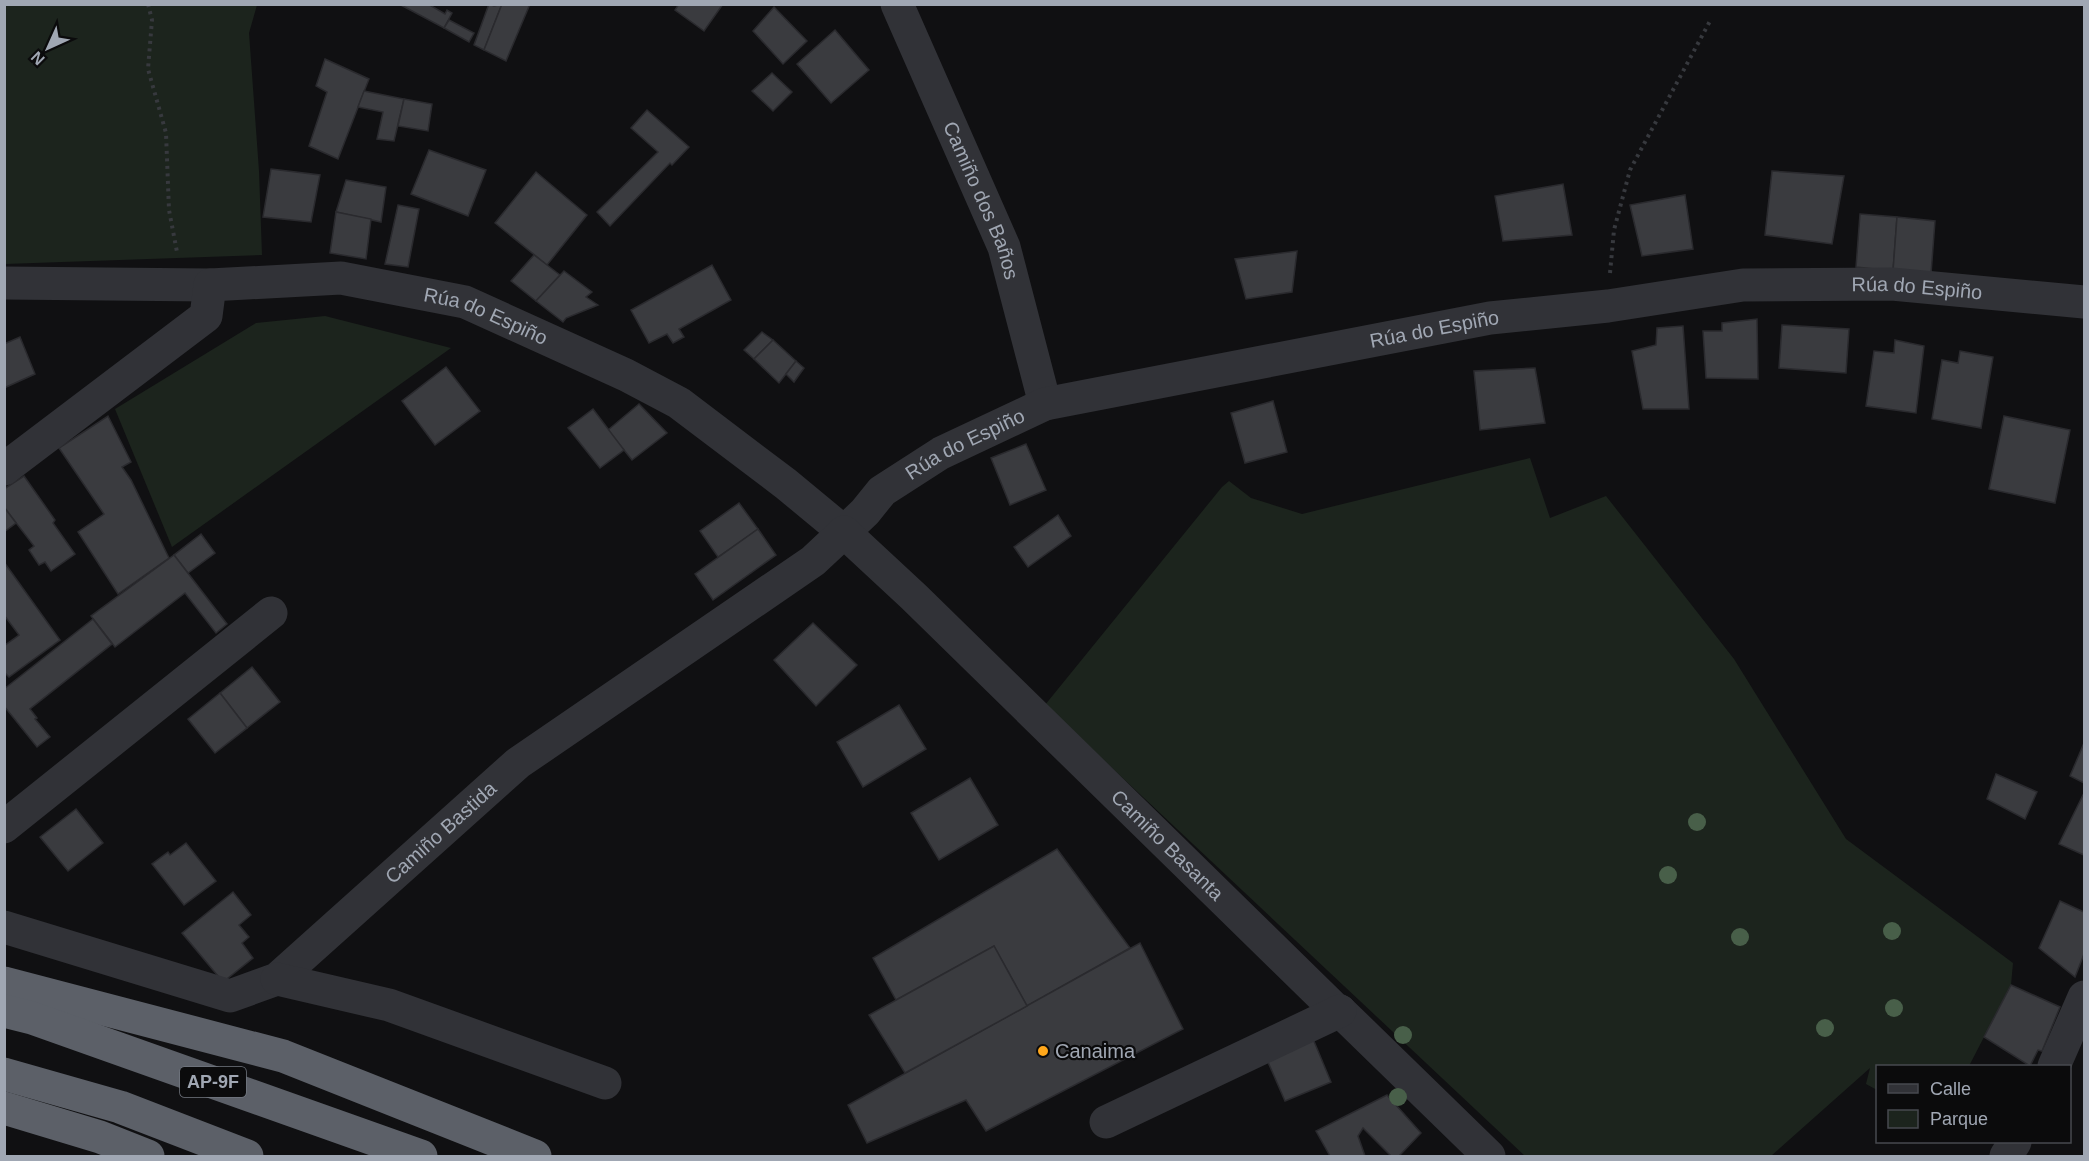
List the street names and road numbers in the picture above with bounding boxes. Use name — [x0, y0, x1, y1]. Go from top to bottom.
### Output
street label: Camiño dos Baños — [939, 118, 1023, 282]
street label: Rúa do Espiño — [1851, 273, 1983, 303]
street label: Rúa do Espiño — [422, 283, 551, 349]
street label: Rúa do Espiño — [1368, 306, 1500, 352]
street label: Rúa do Espiño — [901, 404, 1028, 484]
street label: Camiño Bastida — [381, 776, 501, 888]
street label: Camiño Basanta — [1107, 785, 1229, 905]
road number: AP-9F — [180, 1067, 246, 1097]

